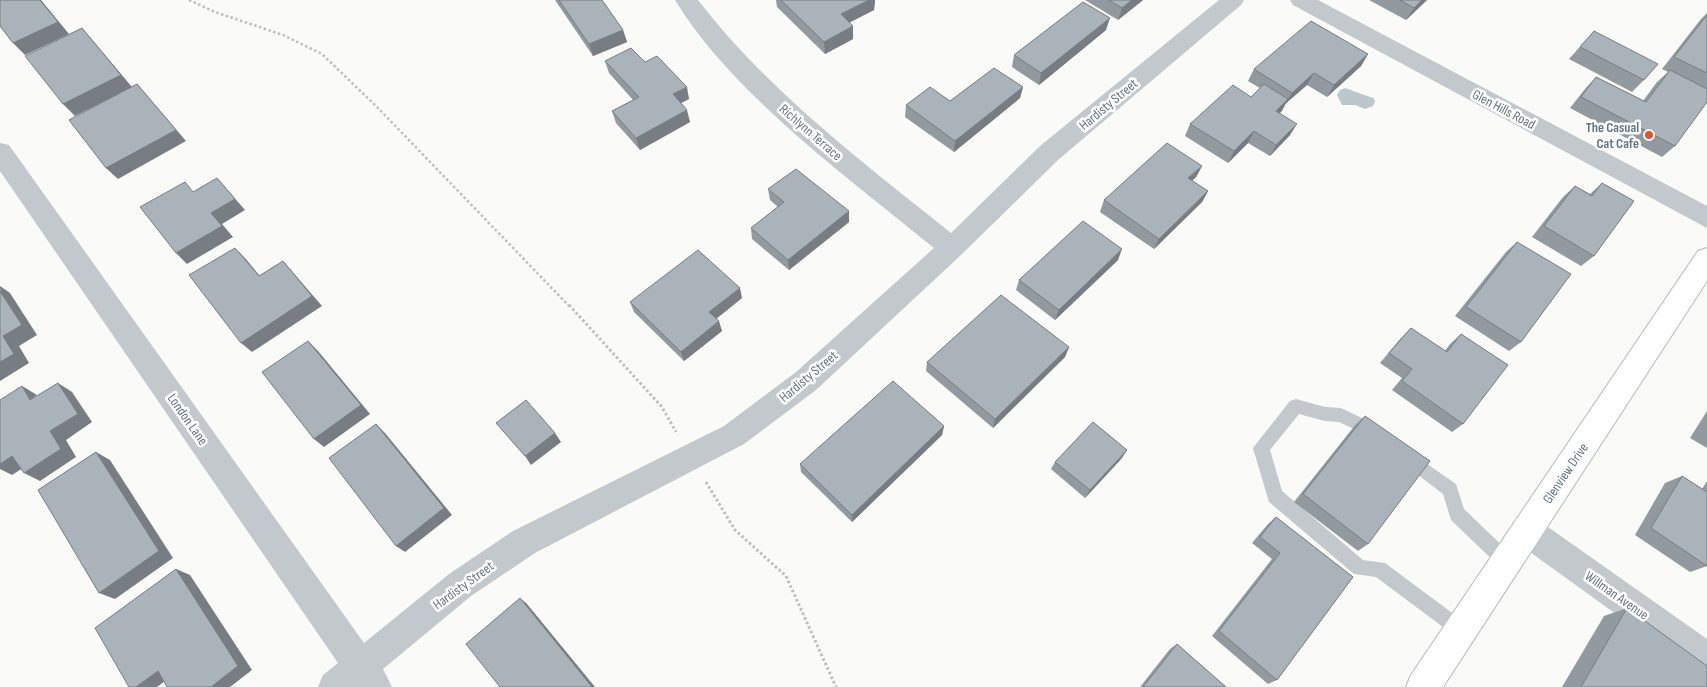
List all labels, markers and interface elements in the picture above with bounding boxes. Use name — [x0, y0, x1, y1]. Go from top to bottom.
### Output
street label: Hardisty Street — [1076, 75, 1141, 134]
street label: Glen Hills Road — [1469, 86, 1538, 133]
street label: Richlynn Terrace — [776, 100, 846, 164]
place label: The Casual Cat Cafe — [1586, 119, 1639, 152]
marker: The Casual Cat Cafe — [1643, 129, 1655, 141]
street label: Hardisty Street — [776, 347, 841, 406]
street label: London Lane — [164, 390, 211, 448]
street label: Glenview Drive — [1539, 440, 1592, 507]
street label: Hardisty Street — [429, 558, 497, 613]
street label: Willman Avenue — [1582, 567, 1652, 624]

